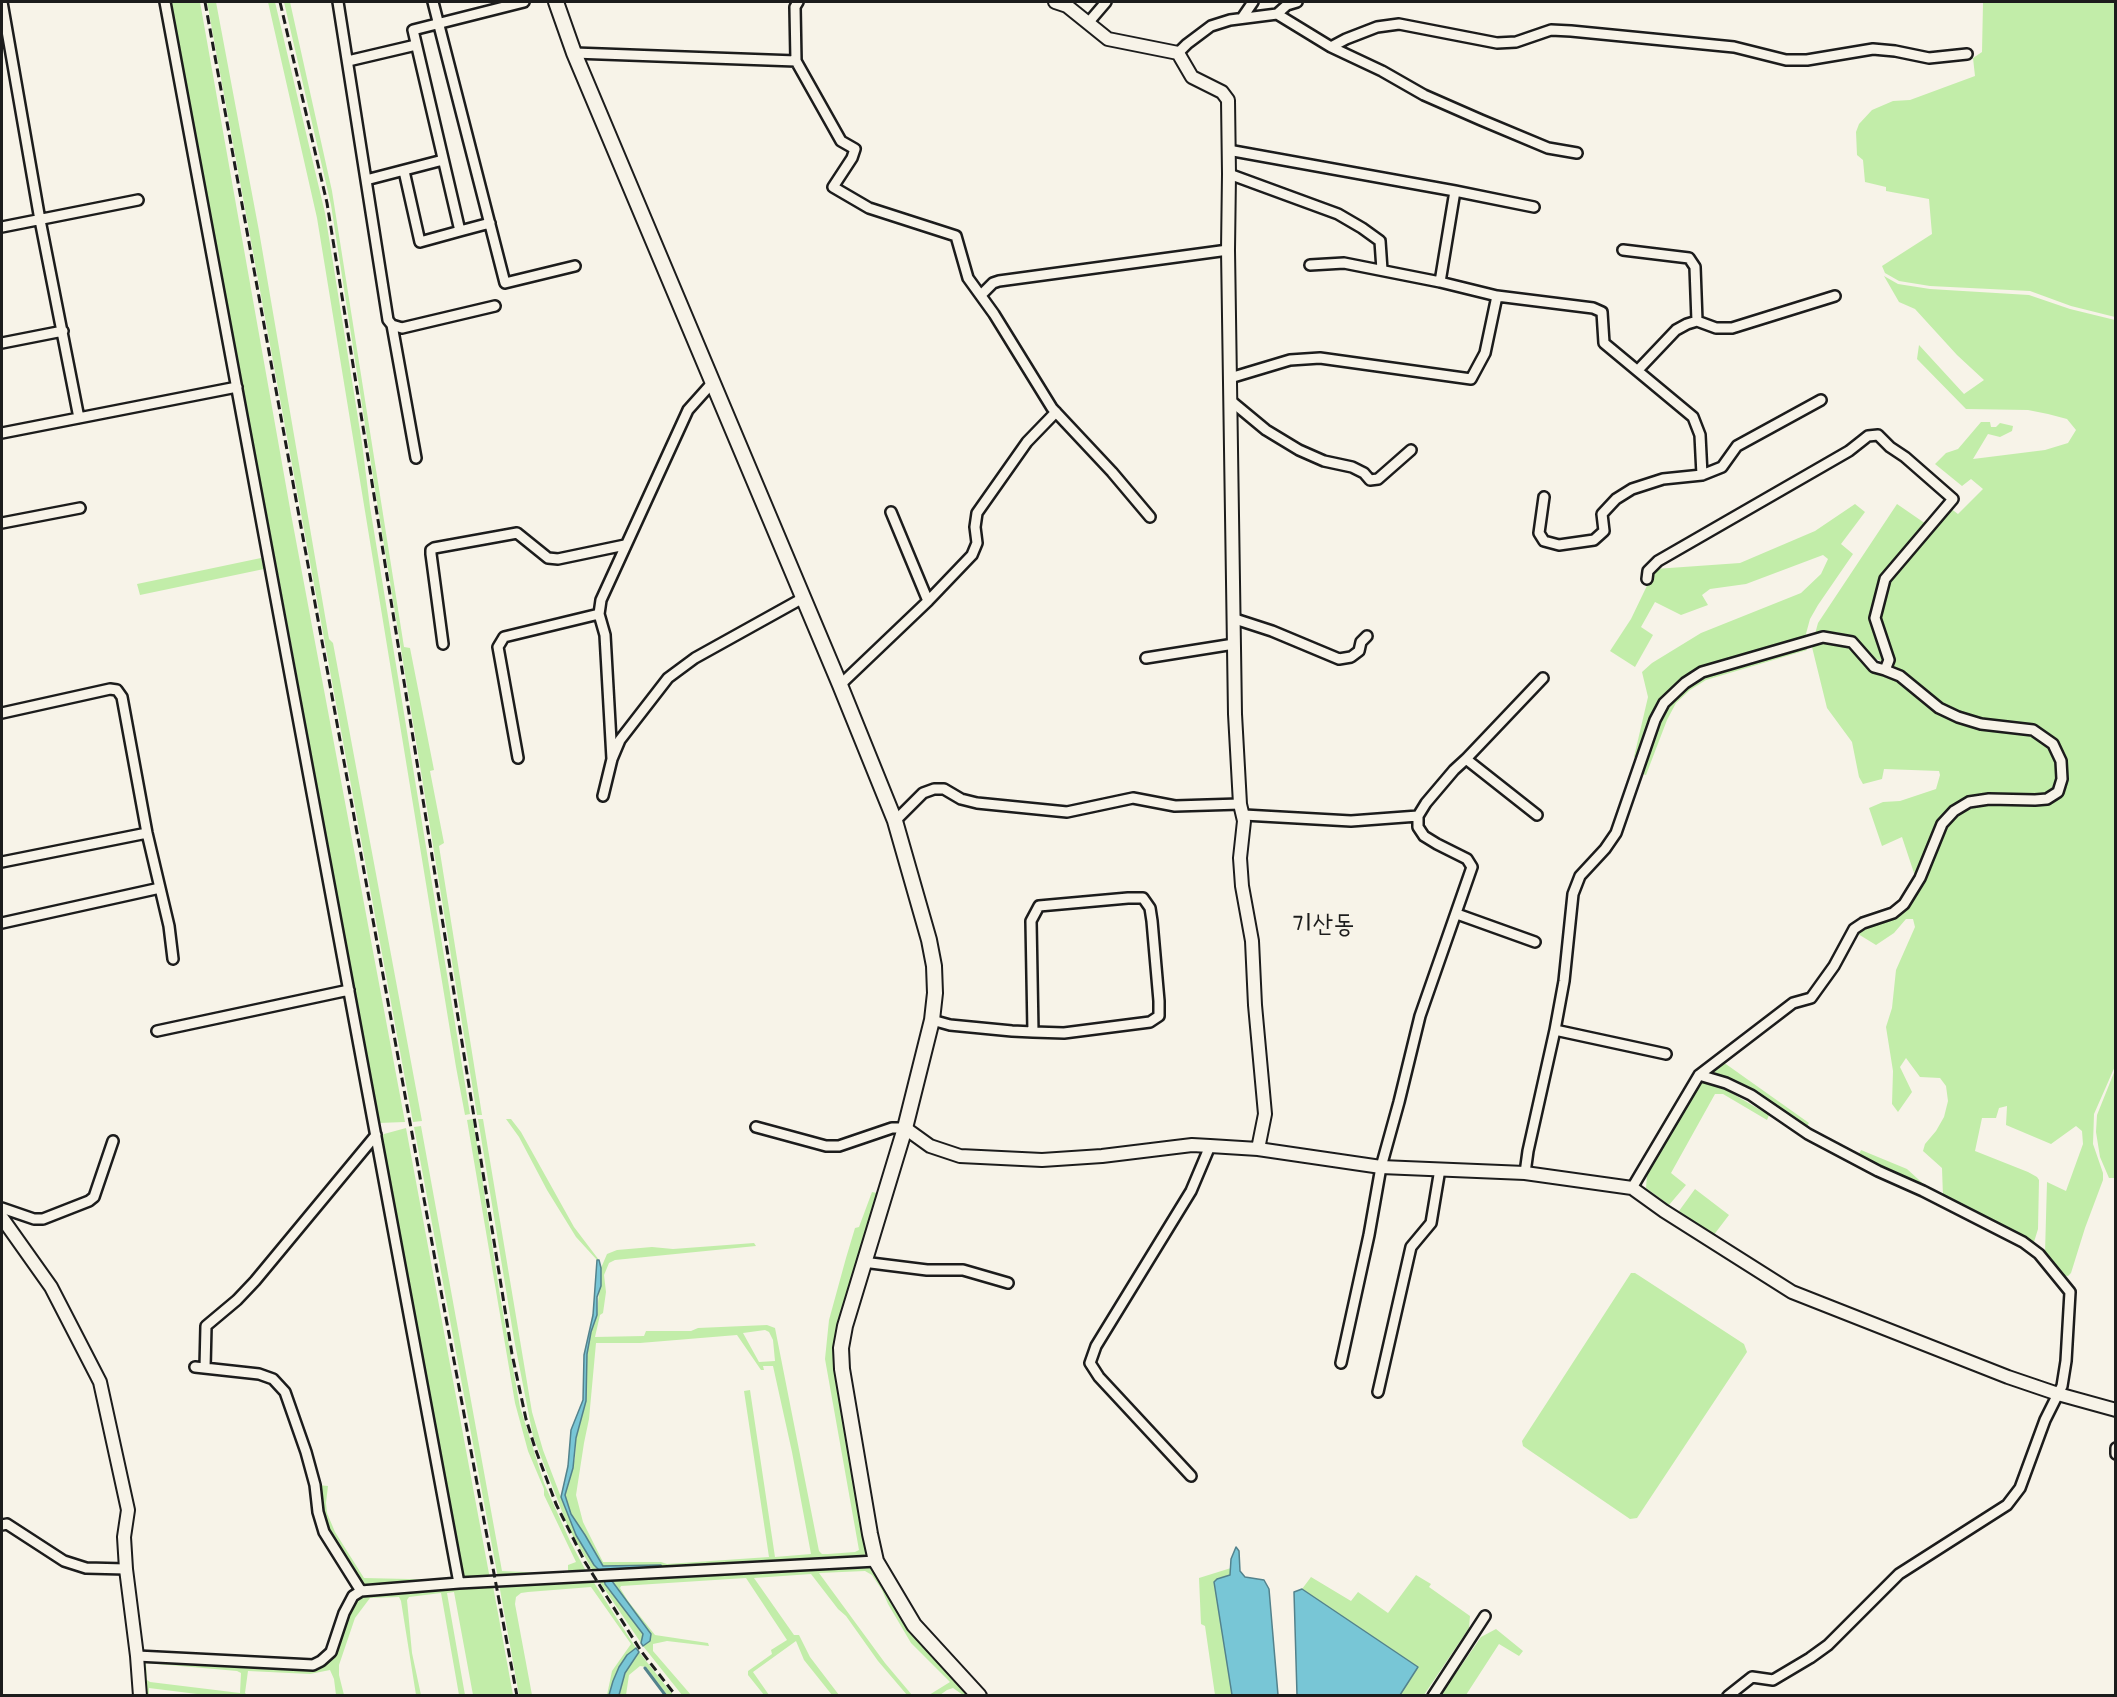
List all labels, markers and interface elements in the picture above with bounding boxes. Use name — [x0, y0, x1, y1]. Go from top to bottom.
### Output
district label: 기산동 — [1292, 912, 1354, 944]

